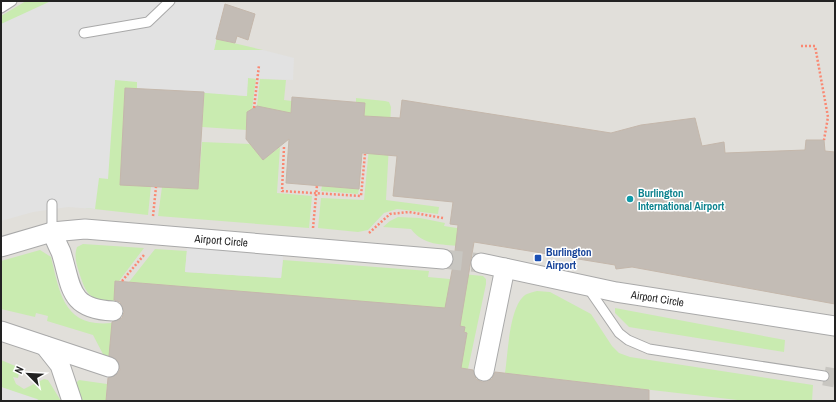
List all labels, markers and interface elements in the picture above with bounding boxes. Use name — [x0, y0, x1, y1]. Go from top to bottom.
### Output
place label: Burlington International Airport — [638, 186, 724, 213]
marker: Burlington International Airport — [625, 194, 635, 204]
street label: Airport Circle — [193, 231, 248, 250]
place label: Burlington Airport — [546, 245, 592, 272]
marker: Burlington Airport — [533, 253, 543, 263]
street label: Airport Circle — [629, 287, 685, 309]
north arrow — [8, 354, 48, 394]
text: N — [11, 364, 27, 376]

